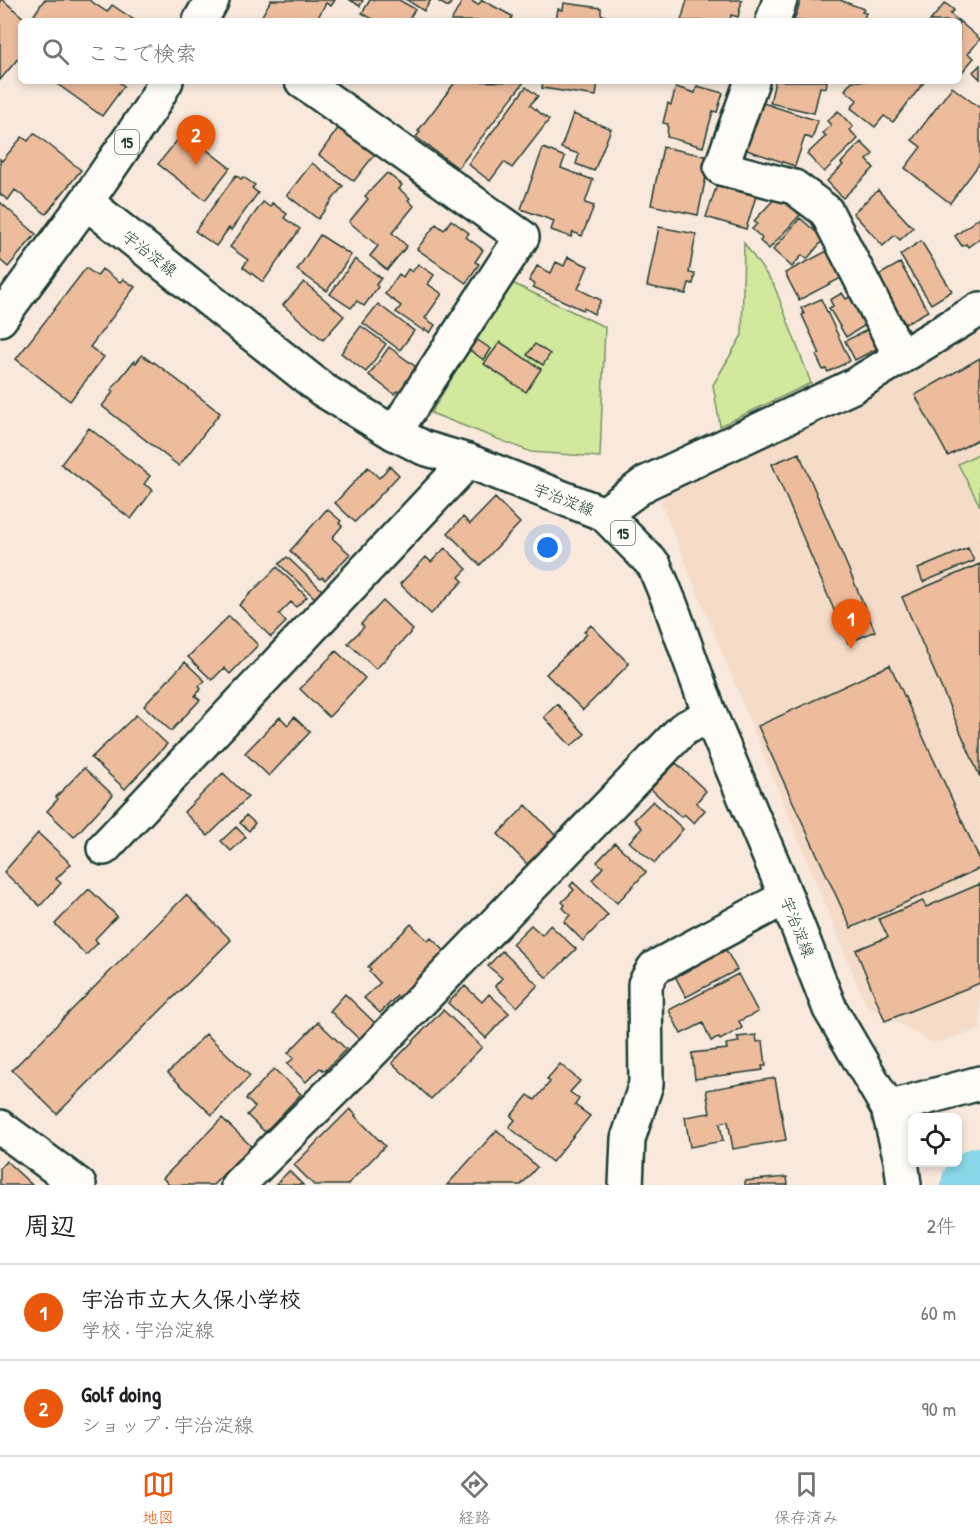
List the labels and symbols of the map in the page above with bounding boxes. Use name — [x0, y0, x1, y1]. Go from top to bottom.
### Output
pin: 2 — [176, 116, 216, 165]
road number: 15 — [115, 130, 139, 154]
street label: 宇治淀線 — [118, 225, 182, 281]
street label: 宇治淀線 — [530, 477, 598, 521]
road number: 15 — [611, 521, 635, 545]
your location — [533, 533, 562, 562]
pin: 1 — [832, 600, 870, 649]
street label: 宇治淀線 — [776, 893, 820, 961]

